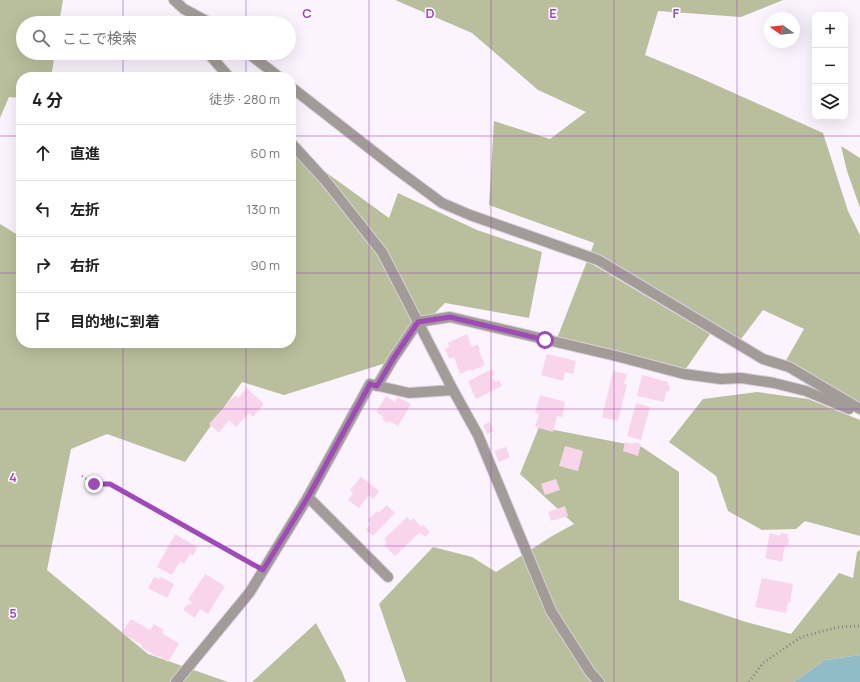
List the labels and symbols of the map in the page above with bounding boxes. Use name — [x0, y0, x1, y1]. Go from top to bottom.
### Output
text: C — [302, 4, 312, 22]
text: D — [425, 4, 435, 22]
text: E — [549, 4, 557, 22]
text: F — [673, 4, 680, 22]
north arrow — [764, 12, 800, 48]
route start — [536, 331, 554, 349]
text: 4 — [9, 468, 17, 486]
route end — [85, 475, 103, 493]
text: 5 — [9, 604, 17, 622]

